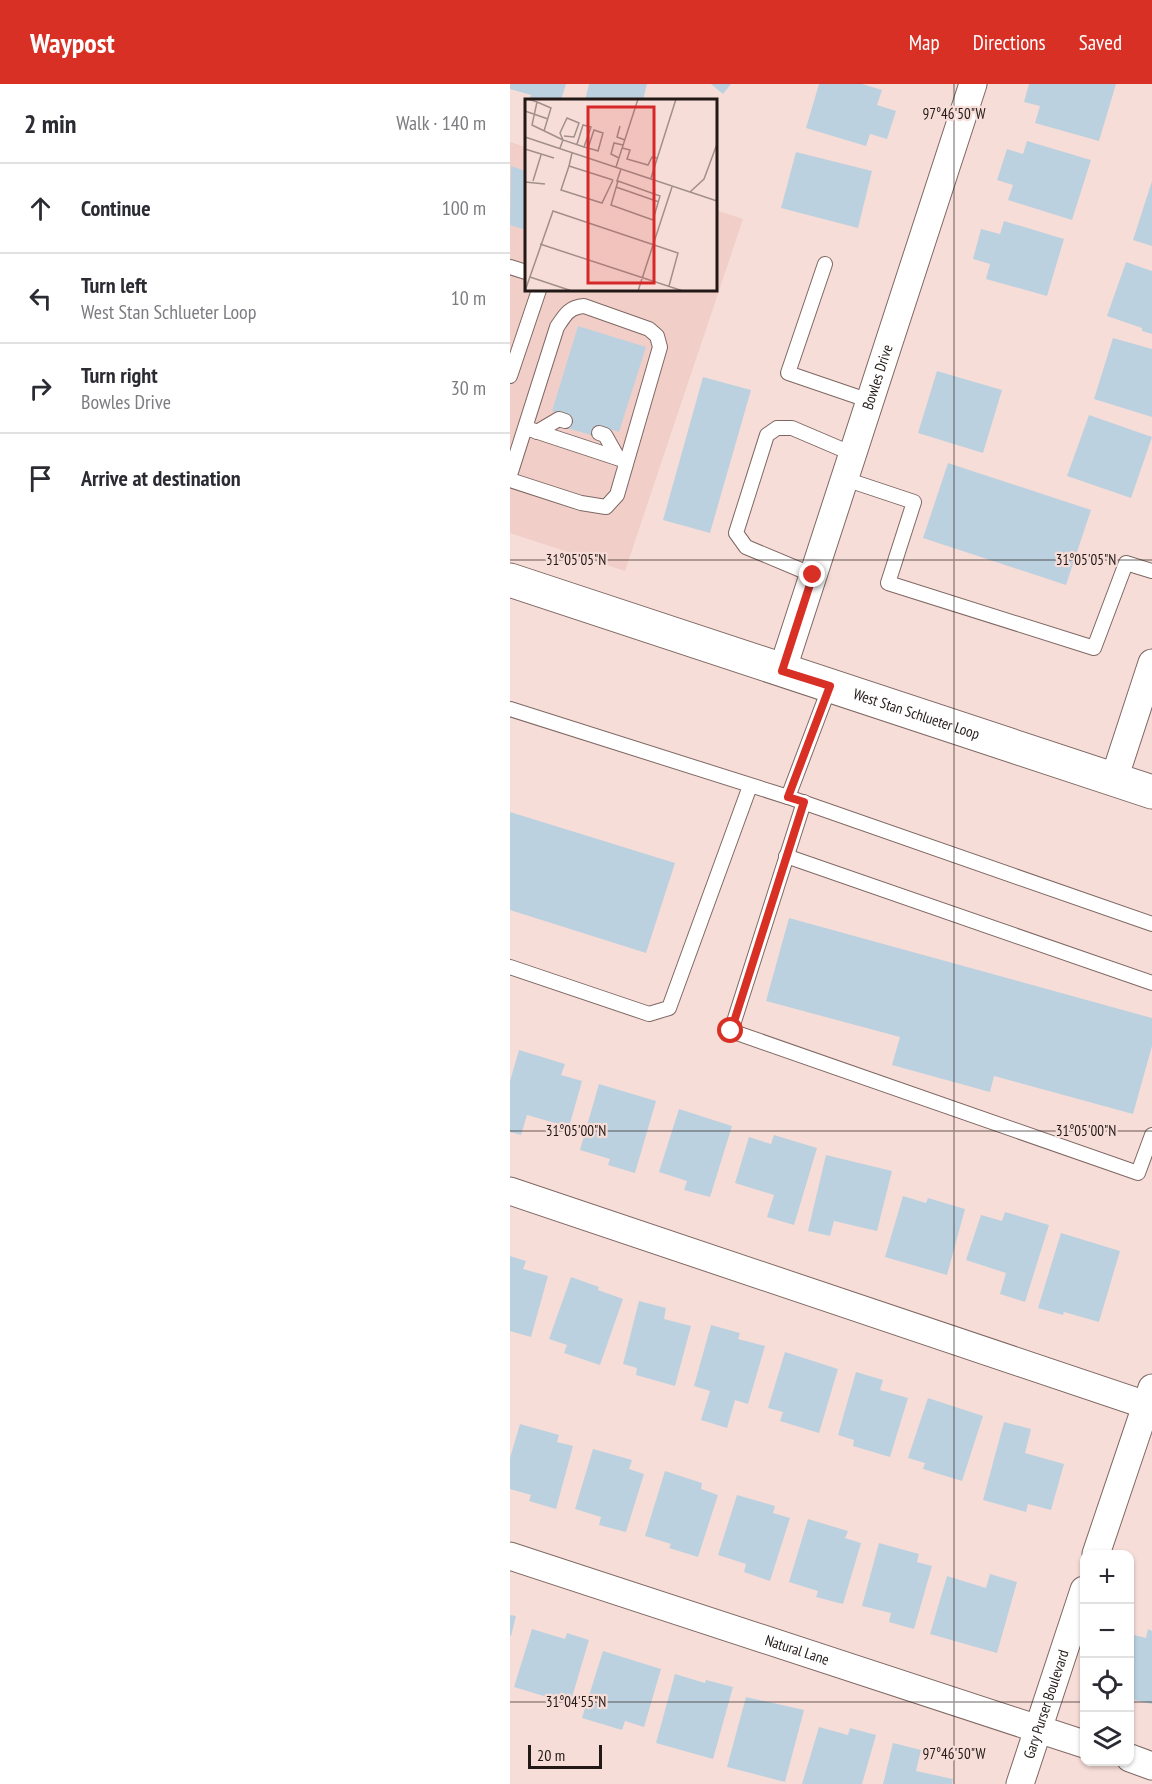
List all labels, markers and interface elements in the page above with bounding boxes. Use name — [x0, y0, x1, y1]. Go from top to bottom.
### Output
text: Waypost — [30, 24, 115, 61]
text: Map — [909, 29, 940, 56]
text: Directions — [973, 29, 1046, 56]
text: Saved — [1079, 29, 1122, 56]
inset map — [525, 99, 717, 291]
text: 97°46'50"W — [922, 104, 986, 123]
text: 2 min — [24, 107, 77, 140]
text: Walk · 140 m — [396, 110, 486, 136]
icon: ahead — [24, 192, 57, 225]
text: Continue — [81, 194, 151, 222]
text: 100 m — [442, 195, 486, 221]
text: Turn left — [81, 271, 147, 299]
icon: left — [24, 282, 57, 315]
text: 10 m — [451, 285, 486, 311]
text: West Stan Schlueter Loop — [81, 299, 256, 325]
street label: Bowles Drive — [858, 342, 897, 412]
text: Turn right — [81, 361, 158, 389]
icon: right — [24, 372, 57, 405]
text: 30 m — [451, 375, 486, 401]
text: Bowles Drive — [81, 389, 171, 415]
icon: arrive — [24, 462, 57, 495]
text: Arrive at destination — [81, 464, 241, 492]
text: 31°05'05"N — [546, 550, 606, 569]
text: 31°05'05"N — [1056, 550, 1116, 569]
route end — [799, 561, 825, 587]
street label: West Stan Schlueter Loop — [851, 684, 982, 743]
route start — [717, 1017, 743, 1043]
text: 31°05'00"N — [546, 1121, 606, 1140]
text: 31°05'00"N — [1056, 1121, 1116, 1140]
map controls — [1080, 1550, 1134, 1766]
button: + — [1080, 1550, 1134, 1604]
button: − — [1080, 1604, 1134, 1658]
street label: Natural Lane — [763, 1630, 832, 1669]
street label: Gary Purser Boulevard — [1019, 1647, 1073, 1761]
button: locate — [1080, 1658, 1134, 1712]
text: 31°04'55"N — [546, 1692, 606, 1711]
button: layers — [1080, 1712, 1134, 1766]
scale bar — [528, 1742, 602, 1770]
text: 97°46'50"W — [922, 1744, 986, 1763]
text: 20 m — [537, 1745, 565, 1765]

